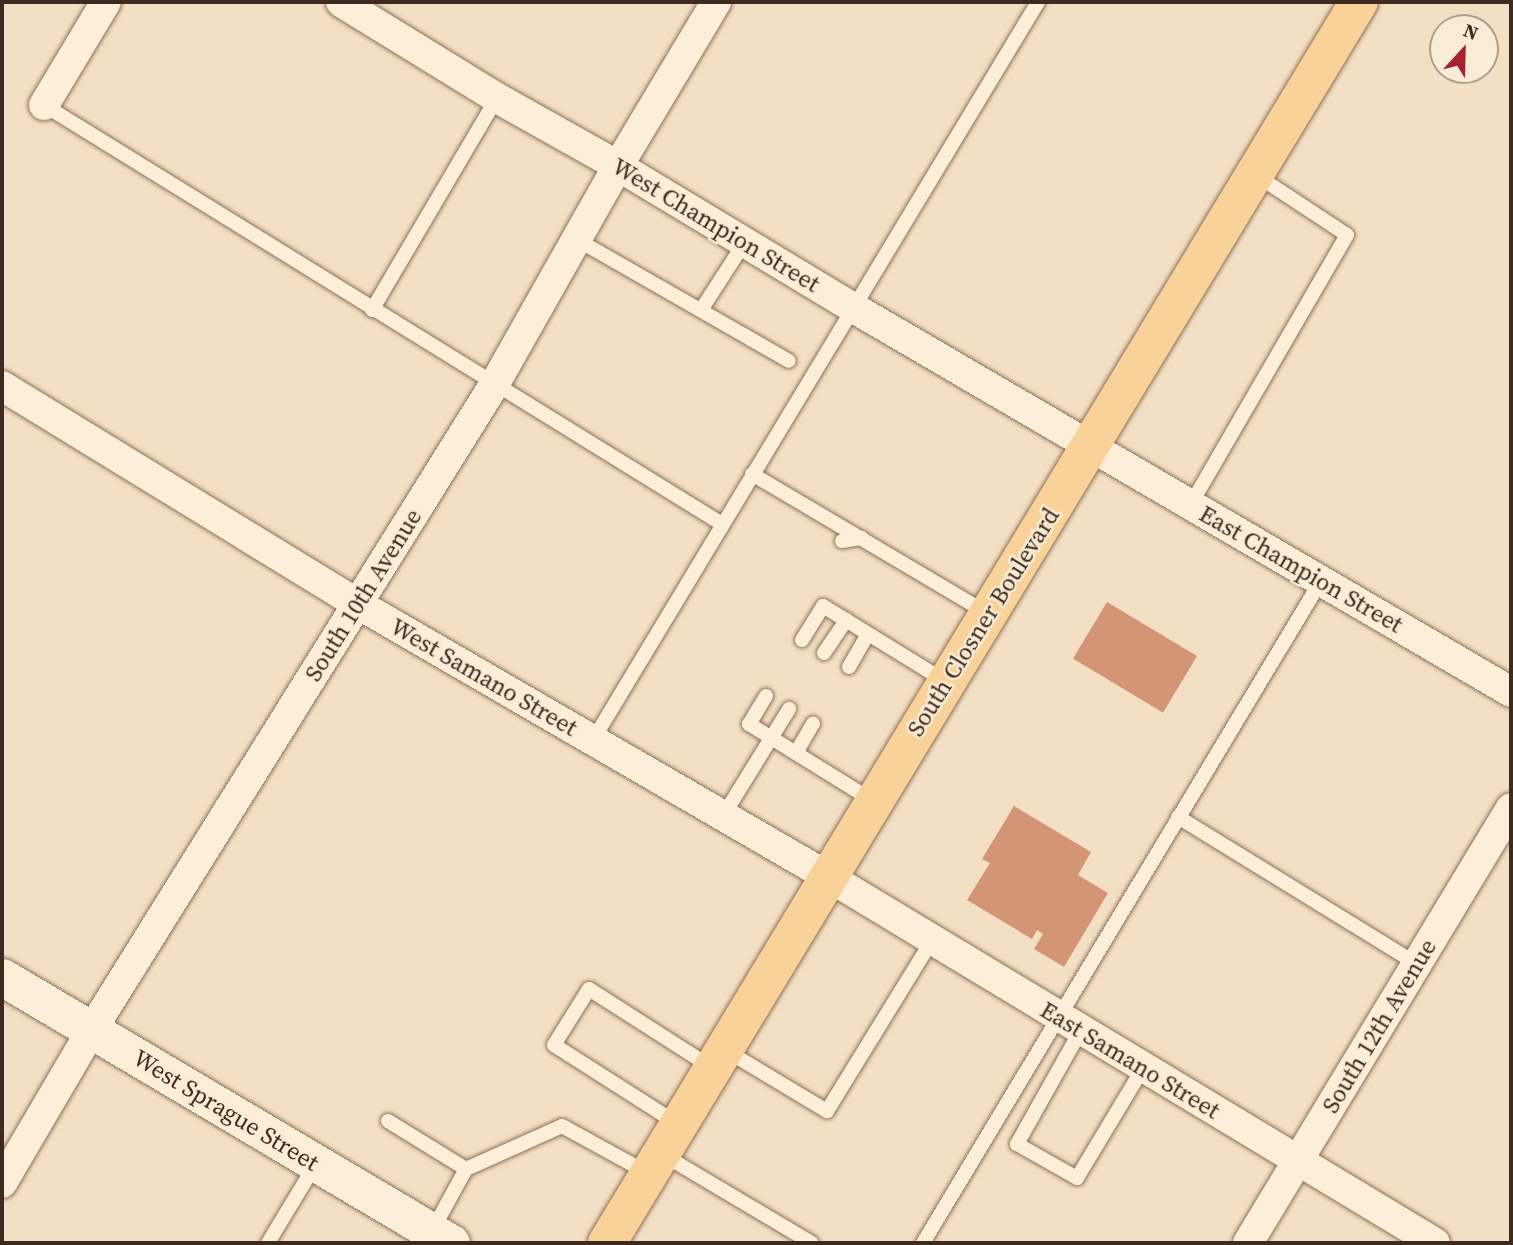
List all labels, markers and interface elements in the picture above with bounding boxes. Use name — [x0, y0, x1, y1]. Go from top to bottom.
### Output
north arrow — [1429, 14, 1499, 84]
text: N — [1460, 17, 1482, 46]
street label: West Champion Street — [607, 152, 825, 298]
street label: East Champion Street — [1194, 499, 1408, 639]
street label: South Closner Boulevard — [901, 502, 1065, 742]
street label: South 10th Avenue — [298, 504, 428, 686]
street label: West Samano Street — [385, 612, 583, 742]
street label: South 12th Avenue — [1316, 934, 1442, 1118]
street label: East Samano Street — [1035, 995, 1225, 1125]
street label: West Sprague Street — [128, 1043, 324, 1177]

